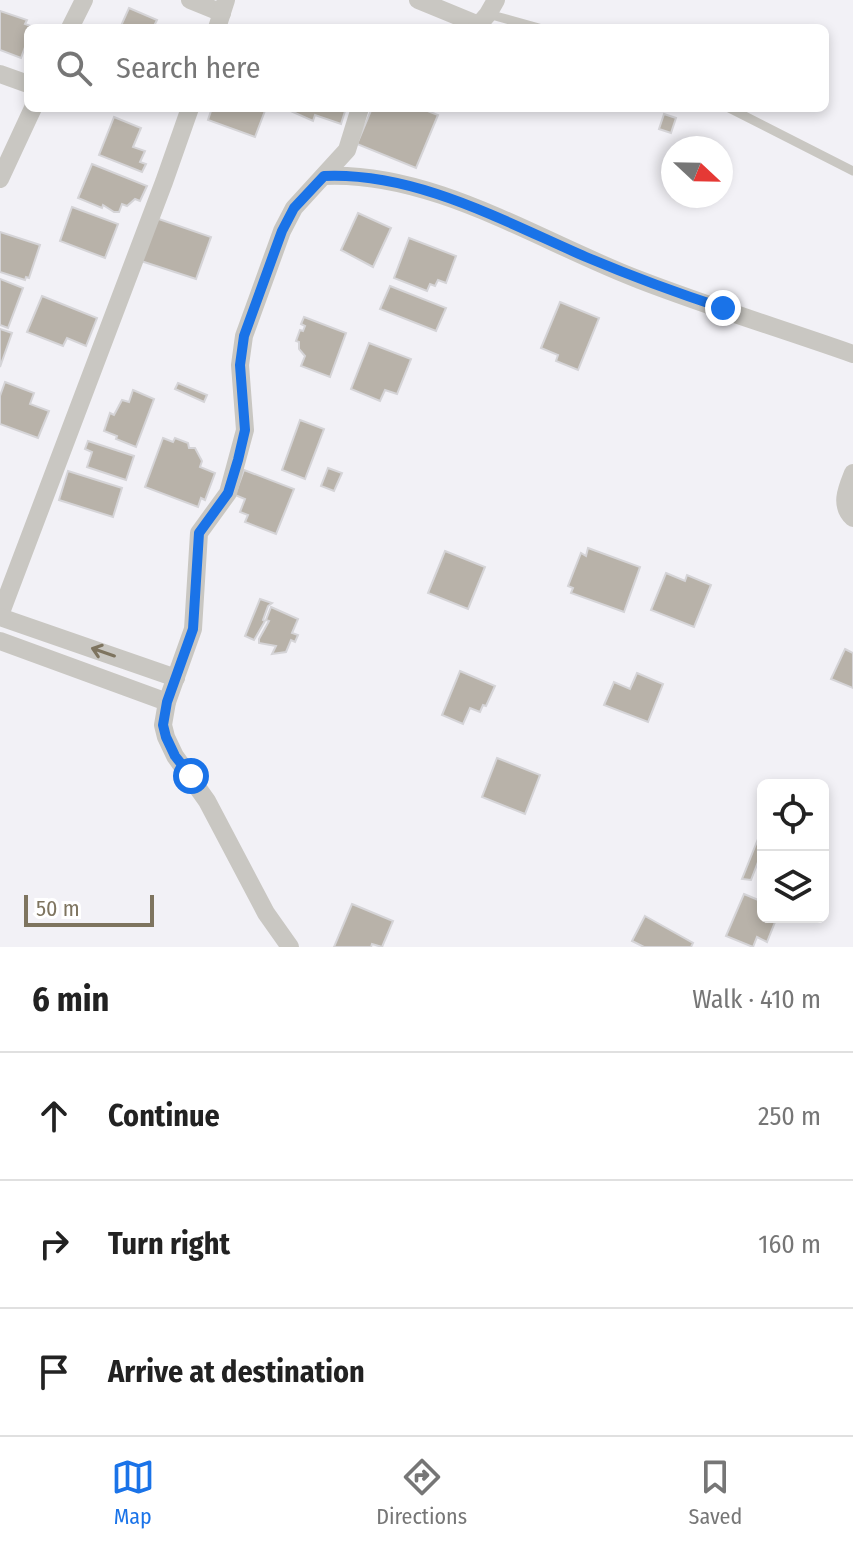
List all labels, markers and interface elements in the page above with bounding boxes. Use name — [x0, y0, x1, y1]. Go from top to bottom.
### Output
search box — [24, 24, 829, 112]
icon: search — [52, 46, 96, 90]
text: Search here — [116, 50, 261, 86]
north arrow — [661, 136, 733, 208]
route end — [705, 290, 741, 326]
one-way arrow — [90, 644, 115, 659]
route start — [173, 758, 209, 794]
map controls — [757, 779, 829, 923]
button: locate — [757, 779, 829, 851]
button: layers — [757, 851, 829, 923]
scale bar — [24, 891, 154, 927]
text: 50 m — [36, 895, 80, 922]
text: 6 min — [32, 979, 109, 1020]
text: Walk · 410 m — [692, 984, 821, 1015]
icon: ahead — [32, 1094, 76, 1138]
text: Continue — [108, 1098, 220, 1134]
text: 250 m — [758, 1101, 821, 1132]
icon: right — [32, 1222, 76, 1266]
text: Turn right — [108, 1226, 230, 1262]
text: 160 m — [758, 1229, 821, 1260]
icon: arrive — [32, 1350, 76, 1394]
text: Arrive at destination — [108, 1354, 365, 1390]
tab: Map — [111, 1455, 155, 1530]
tab: Directions — [376, 1455, 467, 1530]
tab: Saved — [689, 1455, 742, 1530]

